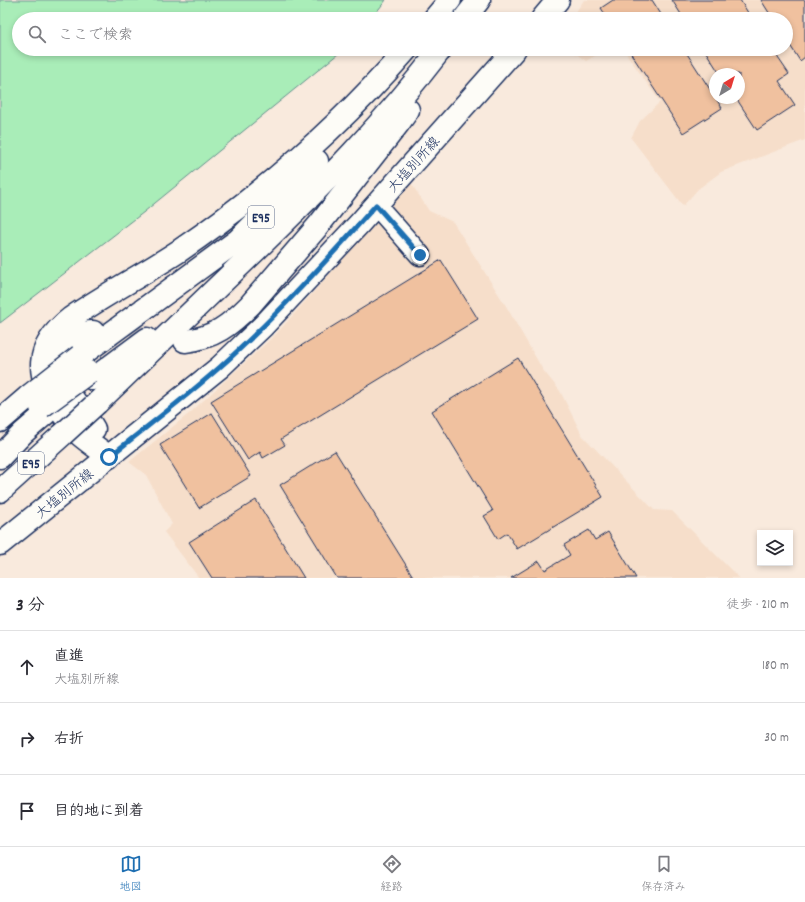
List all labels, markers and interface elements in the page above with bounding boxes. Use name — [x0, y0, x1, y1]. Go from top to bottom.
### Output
search box — [12, 12, 793, 56]
icon: search — [26, 23, 48, 45]
text: ここで検索 — [58, 25, 133, 47]
north arrow — [709, 68, 745, 104]
street label: 大塩別所線 — [384, 133, 445, 198]
road number: E95 — [248, 206, 274, 228]
route end — [411, 246, 429, 264]
route start — [100, 448, 118, 466]
road number: E95 — [18, 452, 44, 474]
street label: 大塩別所線 — [32, 465, 99, 524]
map controls — [757, 530, 793, 566]
button: layers — [757, 530, 793, 566]
text: 3 分 — [16, 595, 44, 619]
text: 徒歩 · 210 m — [727, 596, 789, 615]
text: 直進 — [54, 646, 84, 668]
icon: ahead — [16, 656, 38, 678]
text: 180 m — [762, 657, 789, 676]
text: 大塩別所線 — [54, 671, 119, 690]
icon: right — [16, 728, 38, 750]
text: 右折 — [54, 729, 84, 751]
text: 30 m — [764, 729, 789, 748]
icon: arrive — [16, 800, 38, 822]
text: 目的地に到着 — [54, 801, 144, 823]
tab: 地図 — [120, 853, 142, 896]
tab: 経路 — [381, 853, 403, 896]
tab: 保存済み — [642, 853, 686, 896]

